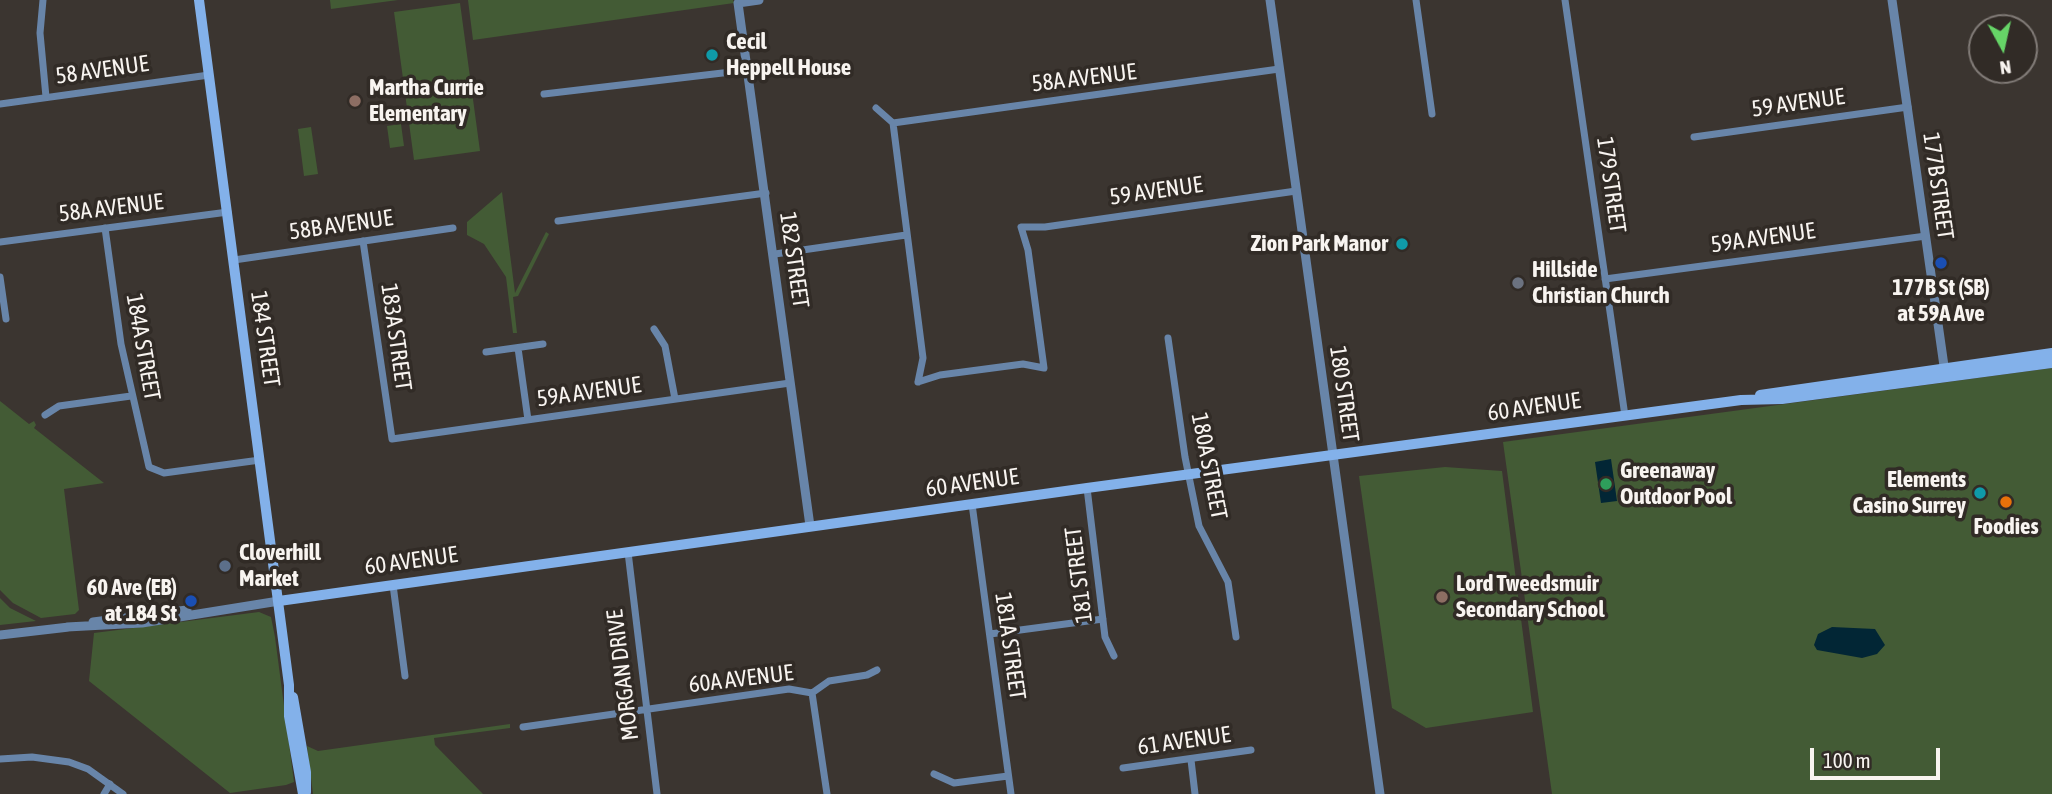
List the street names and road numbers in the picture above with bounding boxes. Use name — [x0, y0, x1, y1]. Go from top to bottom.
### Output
street label: 58 AVENUE — [54, 50, 150, 90]
street label: 58A AVENUE — [1030, 58, 1138, 98]
street label: 59 AVENUE — [1750, 83, 1846, 123]
street label: 177B STREET — [1917, 131, 1959, 241]
street label: 179 STREET — [1591, 135, 1631, 235]
street label: 59 AVENUE — [1108, 171, 1204, 211]
street label: 58A AVENUE — [57, 188, 165, 228]
street label: 58B AVENUE — [287, 204, 395, 246]
street label: 182 STREET — [774, 210, 814, 310]
street label: 59A AVENUE — [1709, 217, 1817, 259]
street label: 183A STREET — [375, 282, 417, 392]
street label: 184 STREET — [245, 289, 285, 389]
street label: 184A STREET — [120, 292, 166, 402]
street label: 180 STREET — [1324, 344, 1364, 444]
street label: 59A AVENUE — [535, 371, 643, 413]
street label: 60 AVENUE — [1486, 387, 1582, 427]
street label: 180A STREET — [1185, 410, 1233, 522]
street label: 60 AVENUE — [924, 463, 1020, 503]
street label: 181 STREET — [1059, 525, 1099, 625]
street label: 60 AVENUE — [363, 541, 459, 581]
street label: 181A STREET — [989, 591, 1031, 701]
street label: MORGAN DRIVE — [601, 608, 645, 742]
street label: 60A AVENUE — [687, 659, 795, 699]
street label: 61 AVENUE — [1136, 721, 1232, 761]

